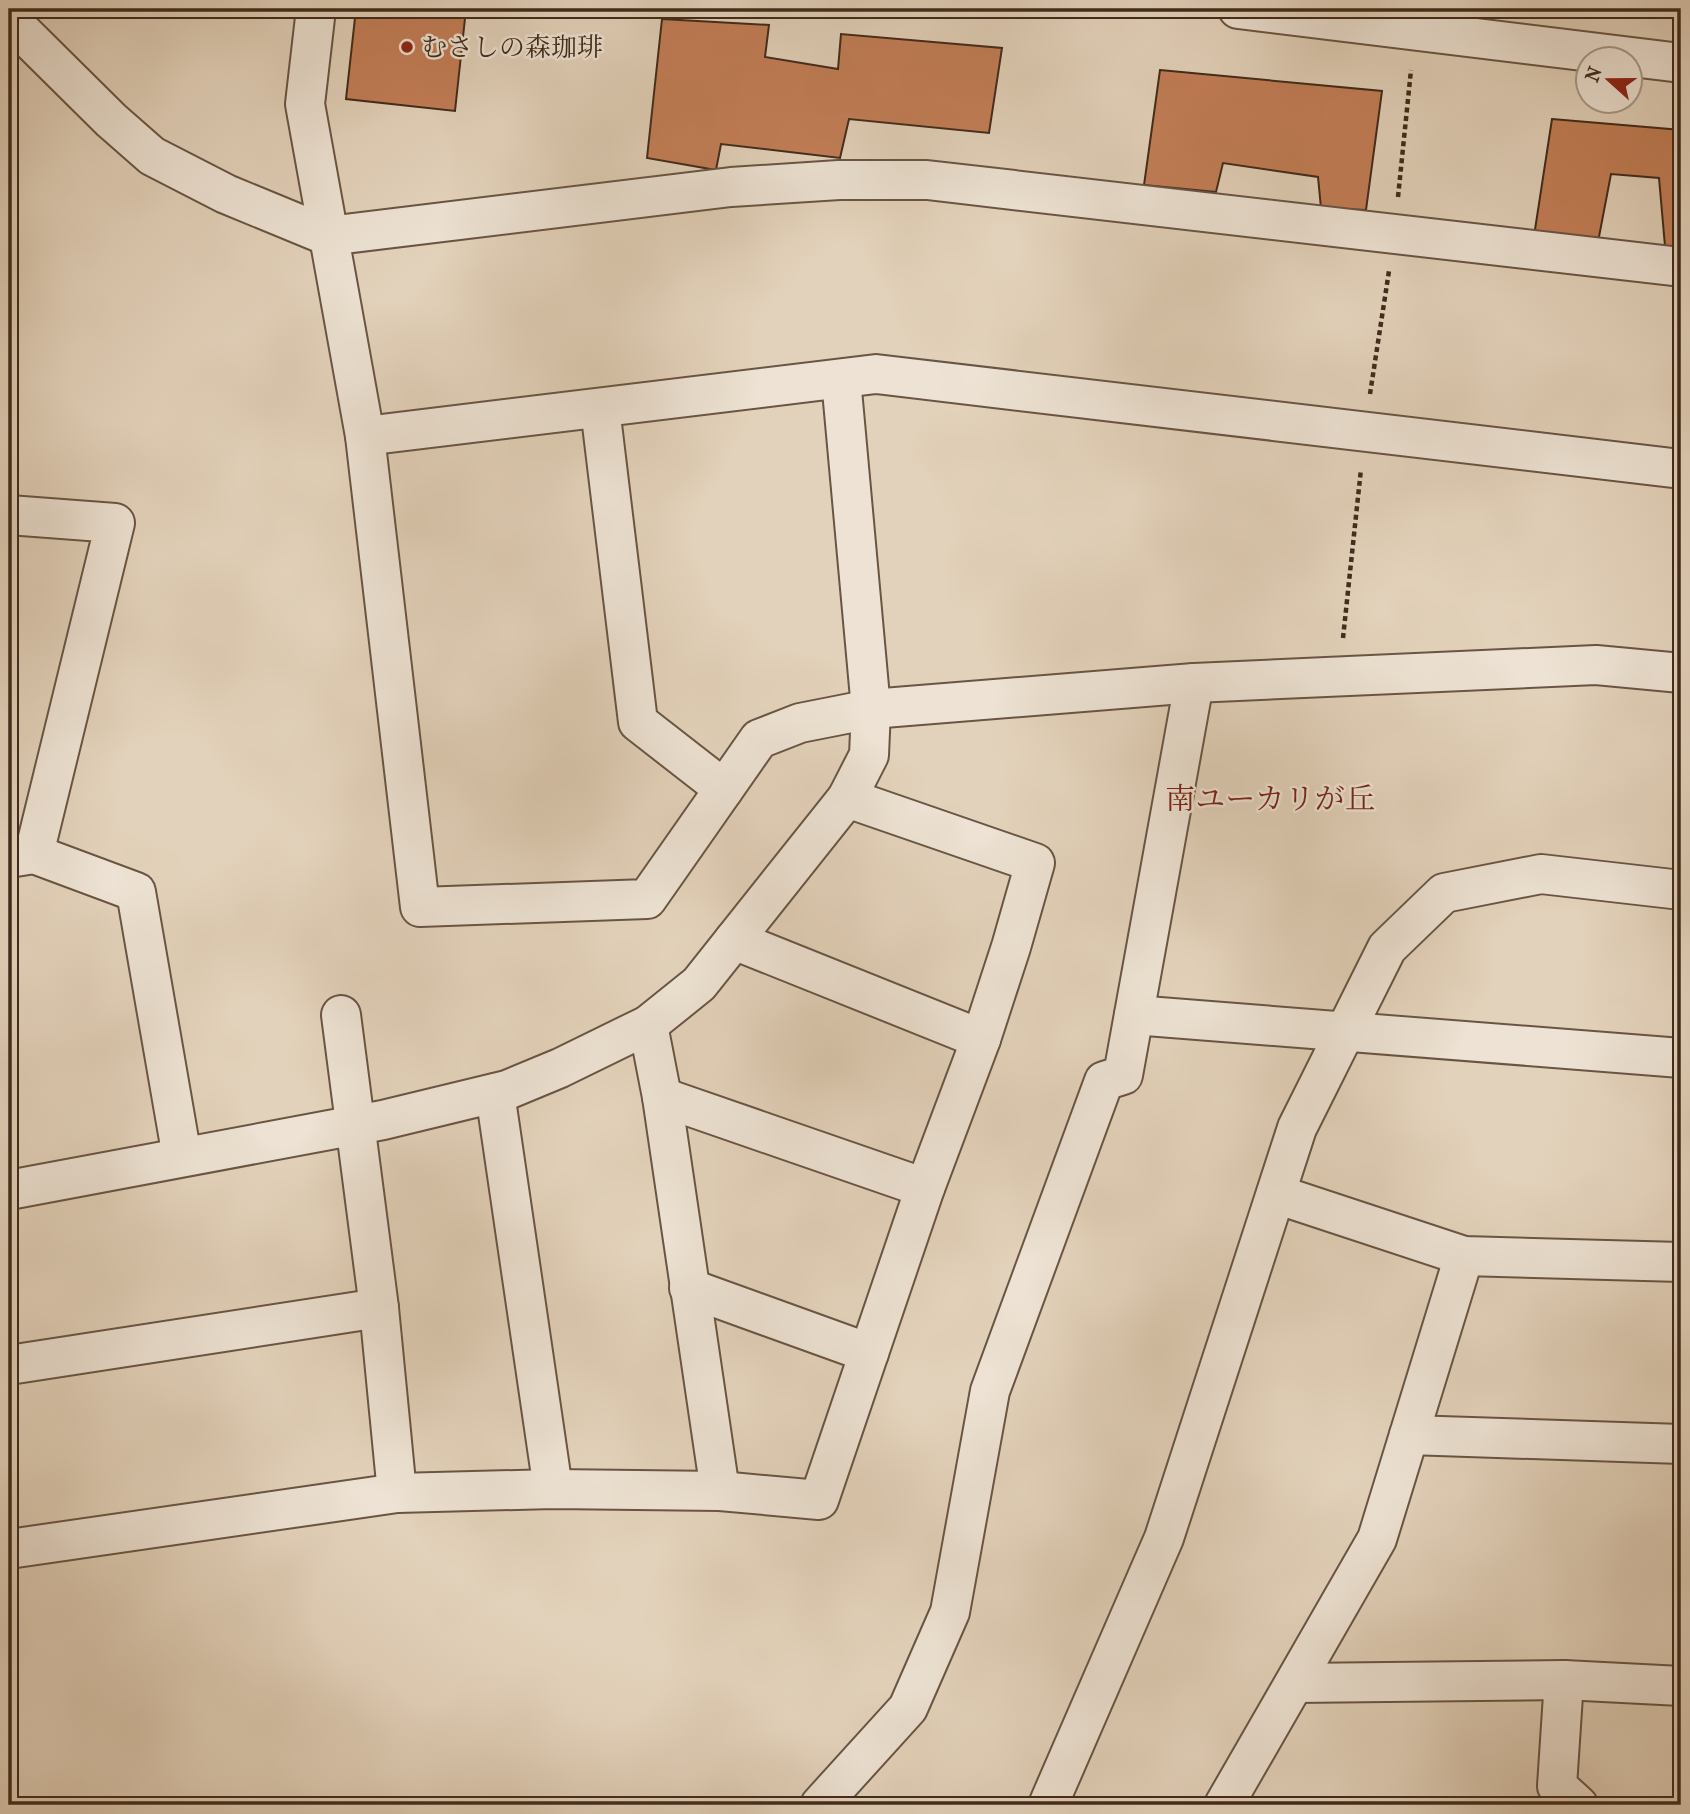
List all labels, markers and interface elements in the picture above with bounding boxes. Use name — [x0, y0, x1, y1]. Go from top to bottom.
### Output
place label: むさしの森珈琲 — [421, 32, 603, 63]
marker: むさしの森珈琲 — [399, 39, 415, 55]
north arrow — [1574, 46, 1644, 116]
text: N — [1581, 63, 1607, 85]
district label: 南ユーカリが丘 — [1165, 782, 1375, 817]

